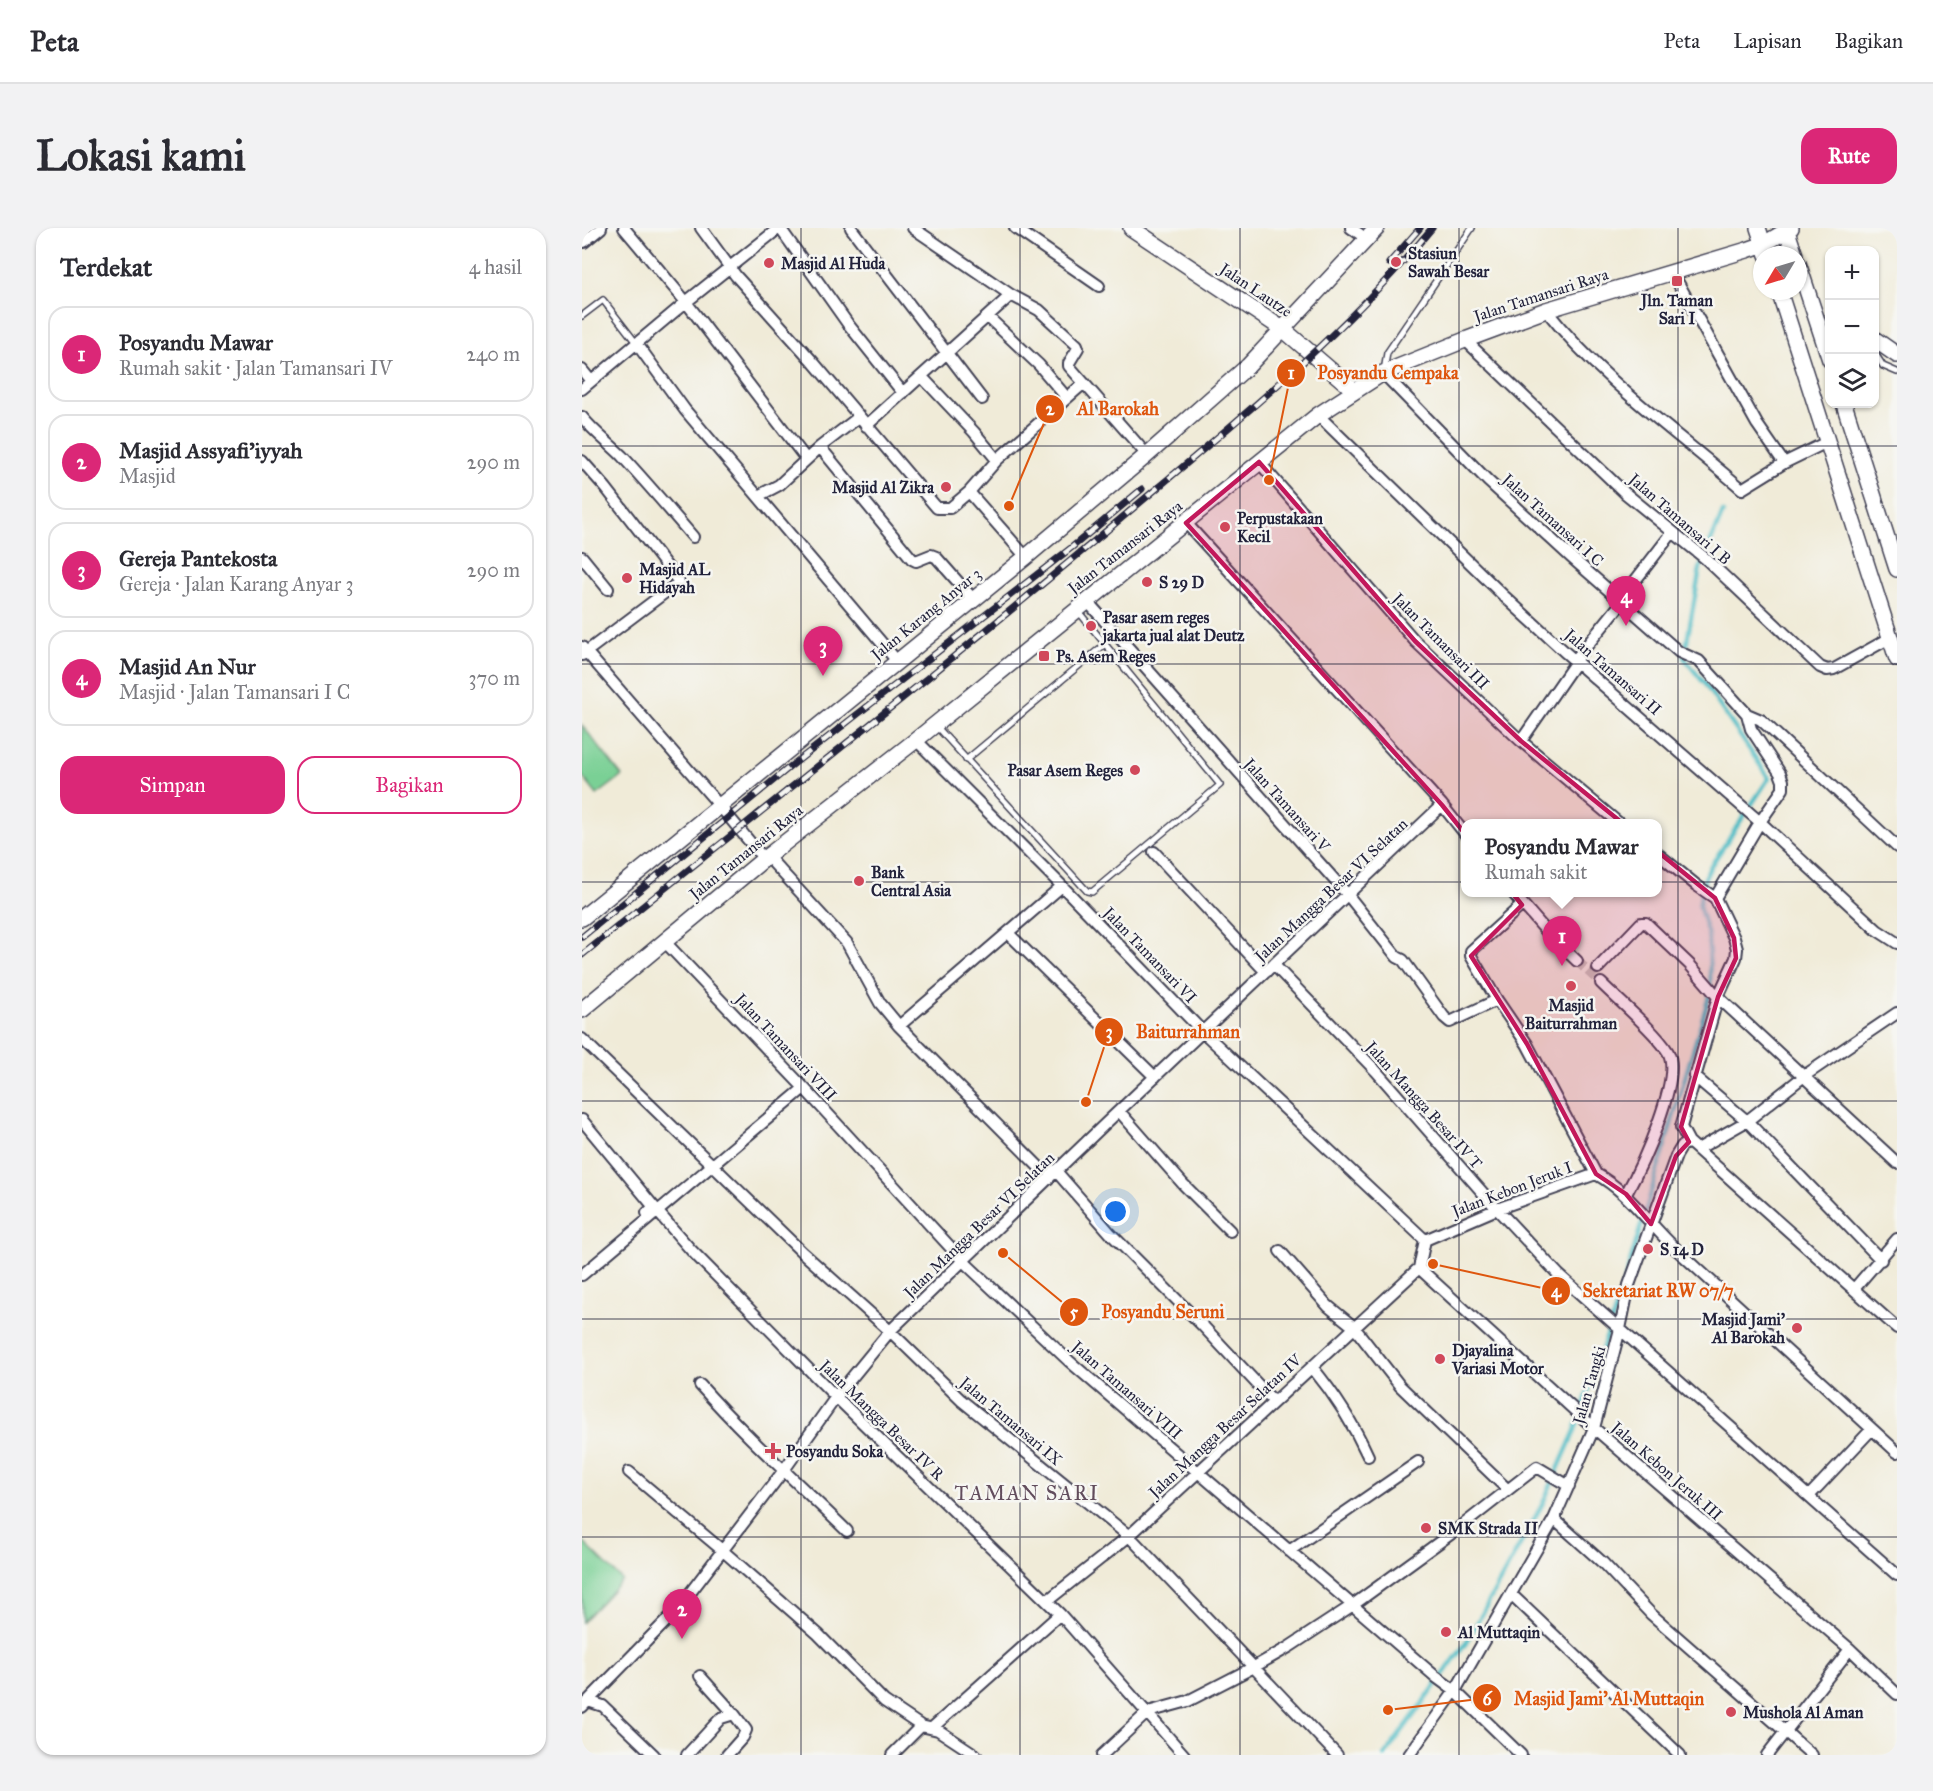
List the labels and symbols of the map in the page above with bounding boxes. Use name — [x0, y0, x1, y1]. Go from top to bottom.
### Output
place label: Stasiun Sawah Besar — [1408, 244, 1490, 281]
north arrow — [1753, 246, 1807, 300]
place label: Masjid Al Huda — [781, 254, 887, 274]
marker: Stasiun Sawah Besar — [1389, 255, 1403, 269]
marker: Masjid Al Huda — [762, 256, 776, 270]
street label: Jalan Lautze — [1214, 258, 1296, 322]
street label: Jalan Tamansari Raya — [1470, 264, 1611, 327]
marker: Jln. Taman Sari I — [1670, 274, 1684, 288]
place label: Jln. Taman Sari I — [1639, 291, 1713, 328]
callout: Posyandu Cempaka — [1276, 355, 1471, 391]
text: 1 — [1287, 362, 1295, 384]
text: Posyandu Cempaka — [1317, 362, 1459, 385]
callout: Al Barokah — [1035, 391, 1171, 427]
text: 2 — [1046, 398, 1056, 420]
text: Al Barokah — [1076, 398, 1160, 420]
street label: Jalan Tamansari I C — [1496, 468, 1607, 571]
street label: Jalan Tamansari I B — [1623, 468, 1735, 569]
place label: Masjid Al Zikra — [832, 478, 935, 498]
marker: Masjid Al Zikra — [939, 480, 953, 494]
street label: Jalan Tamansari Raya — [1062, 496, 1187, 600]
place label: Perpustakaan Kecil — [1237, 509, 1323, 546]
marker: Perpustakaan Kecil — [1218, 520, 1232, 534]
place label: Masjid AL Hidayah — [639, 560, 711, 598]
street label: Jalan Karang Anyar 3 — [866, 564, 985, 666]
marker: Masjid AL Hidayah — [620, 571, 634, 585]
place label: S 29 D — [1159, 573, 1205, 593]
marker: S 29 D — [1140, 575, 1154, 589]
pin: 4 — [1606, 576, 1646, 626]
street label: Jalan Tamansari III — [1387, 587, 1493, 694]
place label: Pasar asem reges jakarta jual alat Deutz — [1100, 608, 1245, 646]
marker: Pasar asem reges jakarta jual alat Deutz — [1084, 619, 1098, 633]
street label: Jalan Tamansari II — [1559, 624, 1665, 720]
pin: 3 — [804, 626, 842, 676]
place label: Ps. Asem Reges — [1056, 647, 1156, 667]
marker: Ps. Asem Reges — [1037, 649, 1051, 663]
street label: Jalan Tamansari V — [1238, 753, 1335, 857]
place label: Pasar Asem Reges — [1007, 761, 1123, 781]
marker: Pasar Asem Reges — [1128, 763, 1142, 777]
street label: Jalan Tamansari Raya — [684, 800, 807, 906]
street label: Jalan Mangga Besar VI Selatan — [1249, 814, 1412, 968]
place label: Bank Central Asia — [871, 863, 952, 900]
marker: Bank Central Asia — [852, 874, 866, 888]
street label: Jalan Tamansari VI — [1097, 902, 1201, 1008]
pin: 1 — [1542, 916, 1582, 966]
marker: Masjid Baiturrahman — [1564, 979, 1578, 993]
street label: Jalan Tamansari VIII — [729, 988, 841, 1105]
place label: Masjid Baiturrahman — [1525, 996, 1618, 1033]
callout: Baiturrahman — [1094, 1014, 1252, 1050]
text: 3 — [1105, 1021, 1113, 1044]
text: Baiturrahman — [1136, 1021, 1240, 1043]
street label: Jalan Mangga Besar IV T — [1360, 1036, 1486, 1173]
street label: Jalan Mangga Besar VI Selatan — [898, 1148, 1059, 1304]
street label: Jalan Kebon Jeruk I — [1447, 1157, 1575, 1222]
your location — [1101, 1197, 1130, 1226]
place label: S 14 D — [1660, 1240, 1704, 1260]
marker: S 14 D — [1641, 1242, 1655, 1256]
callout: Sekretariat RW 07/7 — [1541, 1273, 1746, 1309]
text: 4 — [1551, 1280, 1562, 1303]
text: Sekretariat RW 07/7 — [1582, 1280, 1734, 1302]
callout: Posyandu Seruni — [1059, 1294, 1236, 1330]
text: 5 — [1070, 1301, 1079, 1323]
text: Posyandu Seruni — [1102, 1301, 1225, 1324]
place label: Masjid Jami' Al Barokah — [1702, 1310, 1785, 1347]
marker: Masjid Jami' Al Barokah — [1790, 1321, 1804, 1335]
street label: Jalan Tamansari VIII — [1066, 1336, 1186, 1444]
place label: Djayalina Variasi Motor — [1451, 1341, 1545, 1378]
street label: Jalan Tangki — [1568, 1343, 1610, 1429]
street label: Jalan Mangga Besar Selatan IV — [1143, 1350, 1307, 1504]
marker: Djayalina Variasi Motor — [1433, 1352, 1447, 1366]
street label: Jalan Mangga Besar IV R — [814, 1354, 948, 1485]
street label: Jalan Tamansari IX — [954, 1372, 1066, 1470]
street label: Jalan Kebon Jeruk III — [1605, 1416, 1726, 1525]
marker: Posyandu Soka — [764, 1442, 782, 1460]
place label: Posyandu Soka — [786, 1442, 884, 1462]
district label: TAMAN SARI — [955, 1481, 1099, 1505]
place label: SMK Strada II — [1438, 1519, 1538, 1538]
marker: SMK Strada II — [1419, 1521, 1433, 1535]
pin: 2 — [662, 1590, 702, 1639]
place label: Al Muttaqin — [1457, 1623, 1541, 1643]
marker: Al Muttaqin — [1439, 1625, 1453, 1639]
callout: Masjid Jami' Al Muttaqin — [1472, 1680, 1716, 1716]
text: 6 — [1482, 1688, 1492, 1710]
text: Masjid Jami' Al Muttaqin — [1514, 1688, 1704, 1711]
place label: Mushola Al Aman — [1743, 1703, 1864, 1722]
marker: Mushola Al Aman — [1724, 1705, 1738, 1719]

